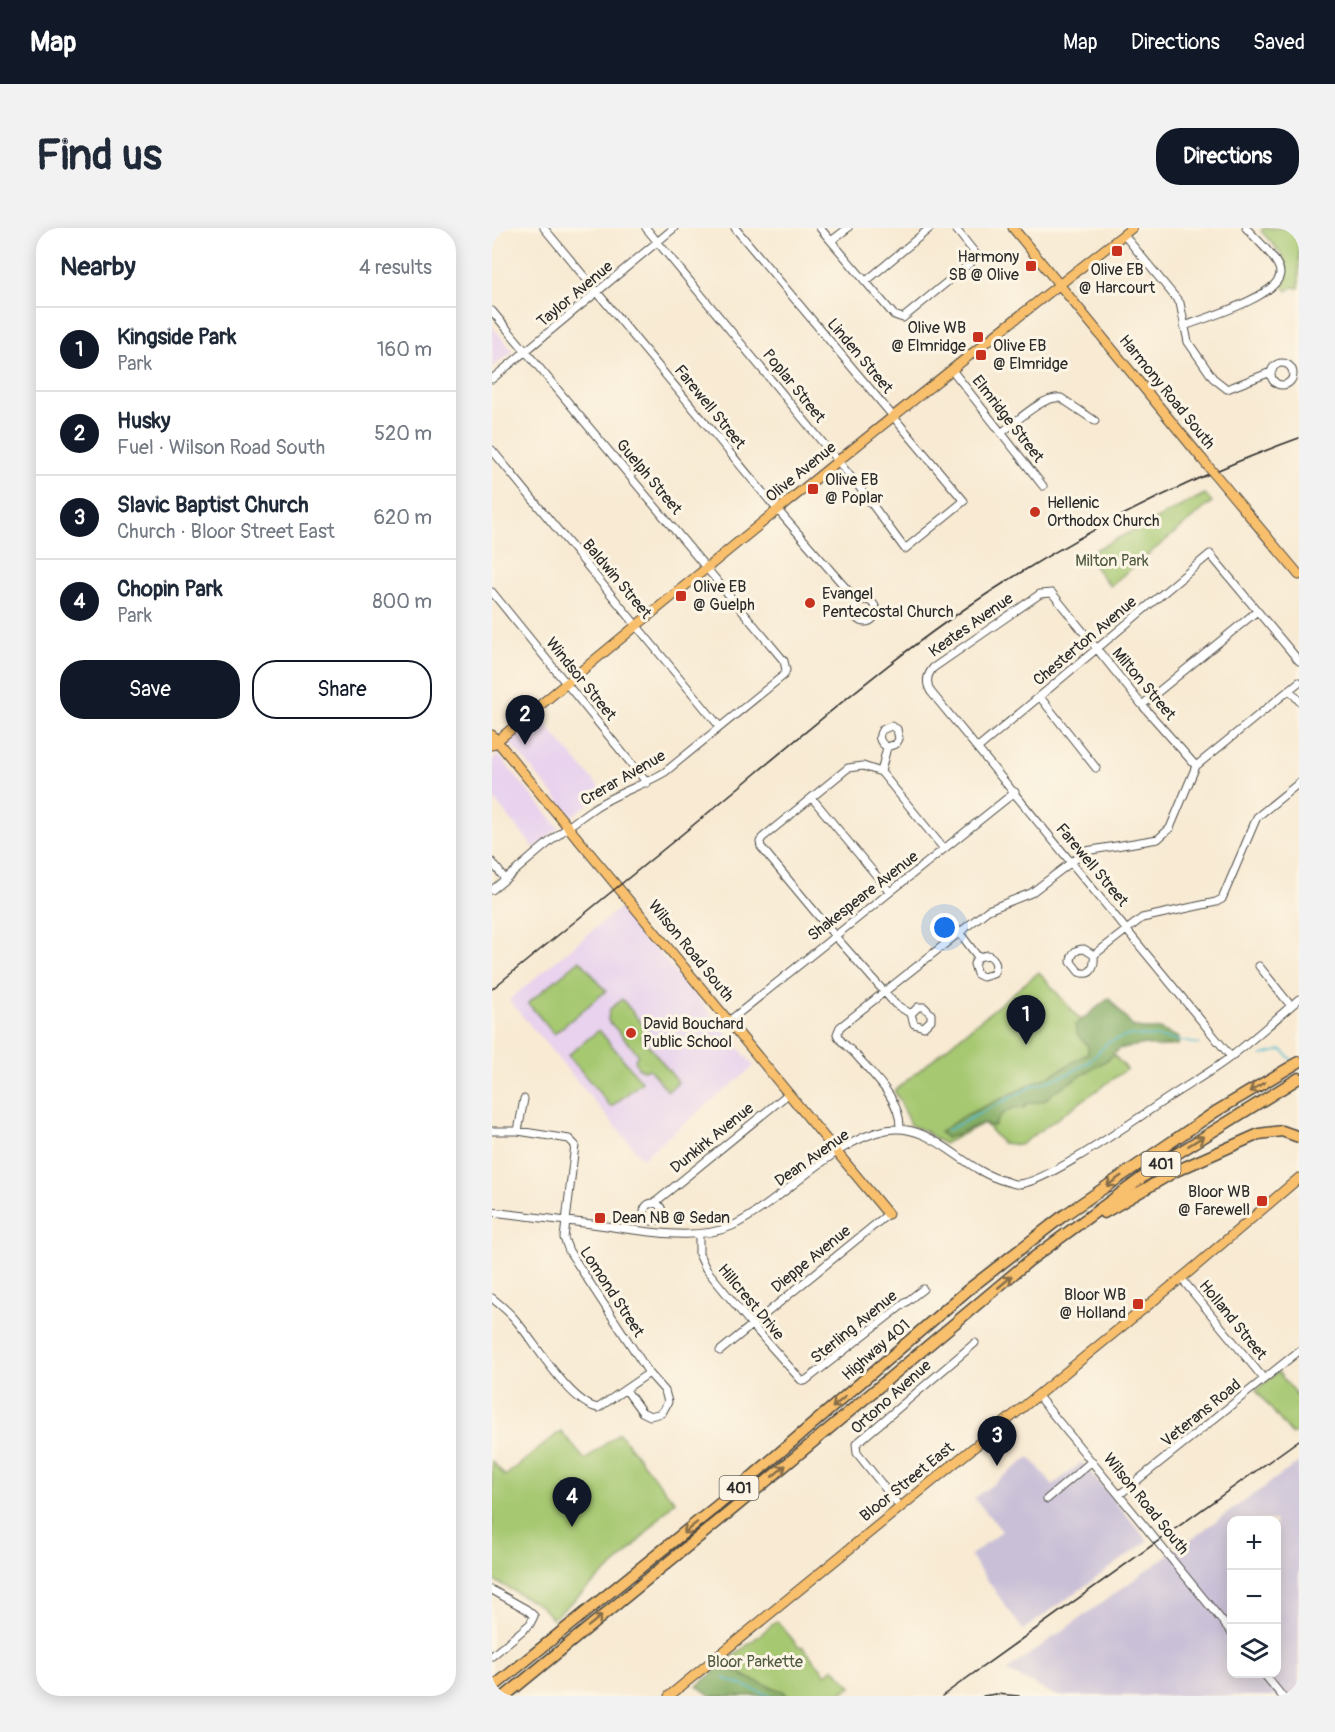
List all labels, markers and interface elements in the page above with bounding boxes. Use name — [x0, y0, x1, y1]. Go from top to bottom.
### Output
text: Map — [30, 25, 76, 60]
text: Map — [1063, 29, 1098, 56]
text: Directions — [1131, 29, 1220, 56]
text: Saved — [1253, 29, 1305, 56]
button: Directions — [1156, 128, 1299, 185]
text: Find us — [36, 130, 162, 182]
marker: Olive EB @ Harcourt — [1110, 244, 1124, 258]
place label: Harmony SB @ Olive — [949, 247, 1019, 285]
text: Nearby — [60, 251, 136, 283]
text: 4 results — [359, 255, 432, 280]
street label: Taylor Avenue — [533, 256, 617, 332]
marker: Harmony SB @ Olive — [1024, 259, 1038, 273]
place label: Olive EB @ Harcourt — [1079, 260, 1156, 298]
street label: Linden Street — [823, 314, 898, 398]
place label: Olive WB @ Elmridge — [891, 318, 966, 356]
text: Kingside Park — [117, 323, 236, 351]
marker: Olive WB @ Elmridge — [971, 330, 985, 344]
street label: Harmony Road South — [1115, 331, 1219, 453]
place label: Olive EB @ Elmridge — [993, 336, 1068, 374]
text: 1 — [76, 337, 83, 362]
text: 160 m — [377, 337, 432, 362]
street label: Poplar Street — [758, 345, 830, 427]
marker: Olive EB @ Elmridge — [974, 348, 988, 362]
text: Park — [117, 351, 152, 376]
street label: Farewell Street — [670, 361, 750, 454]
street label: Elmridge Street — [968, 371, 1049, 467]
text: Husky — [117, 407, 170, 435]
text: 2 — [74, 421, 85, 446]
text: 520 m — [374, 421, 432, 446]
text: Fuel · Wilson Road South — [117, 435, 325, 460]
street label: Guelph Street — [612, 435, 687, 519]
street label: Olive Avenue — [762, 437, 840, 507]
place label: Olive EB @ Poplar — [825, 470, 884, 508]
marker: Olive EB @ Poplar — [806, 482, 820, 496]
text: Slavic Baptist Church — [117, 491, 309, 519]
place label: Hellenic Orthodox Church — [1047, 493, 1160, 531]
text: 3 — [74, 505, 85, 530]
text: 620 m — [373, 505, 432, 530]
marker: Hellenic Orthodox Church — [1028, 505, 1042, 519]
text: Church · Bloor Street East — [117, 519, 335, 544]
street label: Baldwin Street — [578, 535, 656, 623]
park label: Milton Park — [1075, 551, 1149, 571]
text: Chopin Park — [117, 575, 223, 603]
place label: Olive EB @ Guelph — [693, 577, 755, 615]
place label: Evangel Pentecostal Church — [822, 584, 953, 622]
street label: Keates Avenue — [925, 588, 1017, 661]
text: 4 — [74, 589, 85, 614]
text: 800 m — [373, 589, 432, 614]
marker: Olive EB @ Guelph — [674, 589, 688, 603]
street label: Chesterton Avenue — [1029, 592, 1141, 690]
marker: Evangel Pentecostal Church — [803, 596, 817, 610]
text: Park — [117, 603, 152, 628]
street label: Windsor Street — [541, 633, 621, 725]
street label: Milton Street — [1108, 643, 1181, 725]
button: Save — [60, 660, 240, 719]
button: Share — [252, 660, 432, 719]
pin: 2 — [506, 696, 544, 745]
street label: Crerar Avenue — [577, 746, 669, 810]
street label: Farewell Street — [1051, 819, 1133, 911]
street label: Shakespeare Avenue — [804, 847, 922, 945]
street label: Wilson Road South — [644, 896, 738, 1006]
your location — [930, 913, 959, 942]
pin: 1 — [1006, 996, 1046, 1045]
place label: David Bouchard Public School — [643, 1014, 744, 1052]
marker: David Bouchard Public School — [624, 1026, 638, 1040]
one-way arrow — [1249, 1081, 1266, 1093]
street label: Dunkirk Avenue — [666, 1098, 758, 1178]
street label: Dean Avenue — [771, 1125, 853, 1191]
one-way arrow — [1188, 1135, 1205, 1148]
road number: 401 — [1142, 1152, 1180, 1176]
one-way arrow — [1107, 1175, 1123, 1187]
place label: Bloor WB @ Farewell — [1178, 1182, 1250, 1220]
marker: Bloor WB @ Farewell — [1255, 1194, 1269, 1208]
place label: Dean NB @ Sedan — [612, 1208, 730, 1228]
marker: Dean NB @ Sedan — [593, 1211, 607, 1225]
street label: Dieppe Avenue — [767, 1221, 855, 1297]
street label: Lomond Street — [575, 1243, 649, 1341]
street label: Hillcrest Drive — [713, 1260, 789, 1344]
one-way arrow — [997, 1275, 1013, 1288]
street label: Holland Street — [1195, 1276, 1272, 1364]
place label: Bloor WB @ Holland — [1060, 1285, 1126, 1323]
street label: Sterling Avenue — [807, 1286, 901, 1368]
marker: Bloor WB @ Holland — [1131, 1297, 1145, 1311]
street label: Highway 401 — [838, 1315, 914, 1385]
street label: Ortono Avenue — [847, 1356, 935, 1438]
street label: Veterans Road — [1157, 1375, 1245, 1451]
one-way arrow — [831, 1395, 847, 1408]
pin: 3 — [978, 1416, 1016, 1466]
street label: Bloor Street East — [856, 1438, 959, 1526]
street label: Wilson Road South — [1099, 1449, 1193, 1559]
one-way arrow — [771, 1464, 786, 1478]
road number: 401 — [720, 1476, 758, 1500]
pin: 4 — [552, 1478, 592, 1527]
map controls — [1227, 1516, 1281, 1678]
button: + — [1227, 1516, 1281, 1570]
one-way arrow — [682, 1521, 698, 1534]
button: − — [1227, 1570, 1281, 1624]
one-way arrow — [587, 1614, 603, 1627]
button: layers — [1227, 1624, 1281, 1678]
park label: Bloor Parkette — [707, 1652, 803, 1672]

